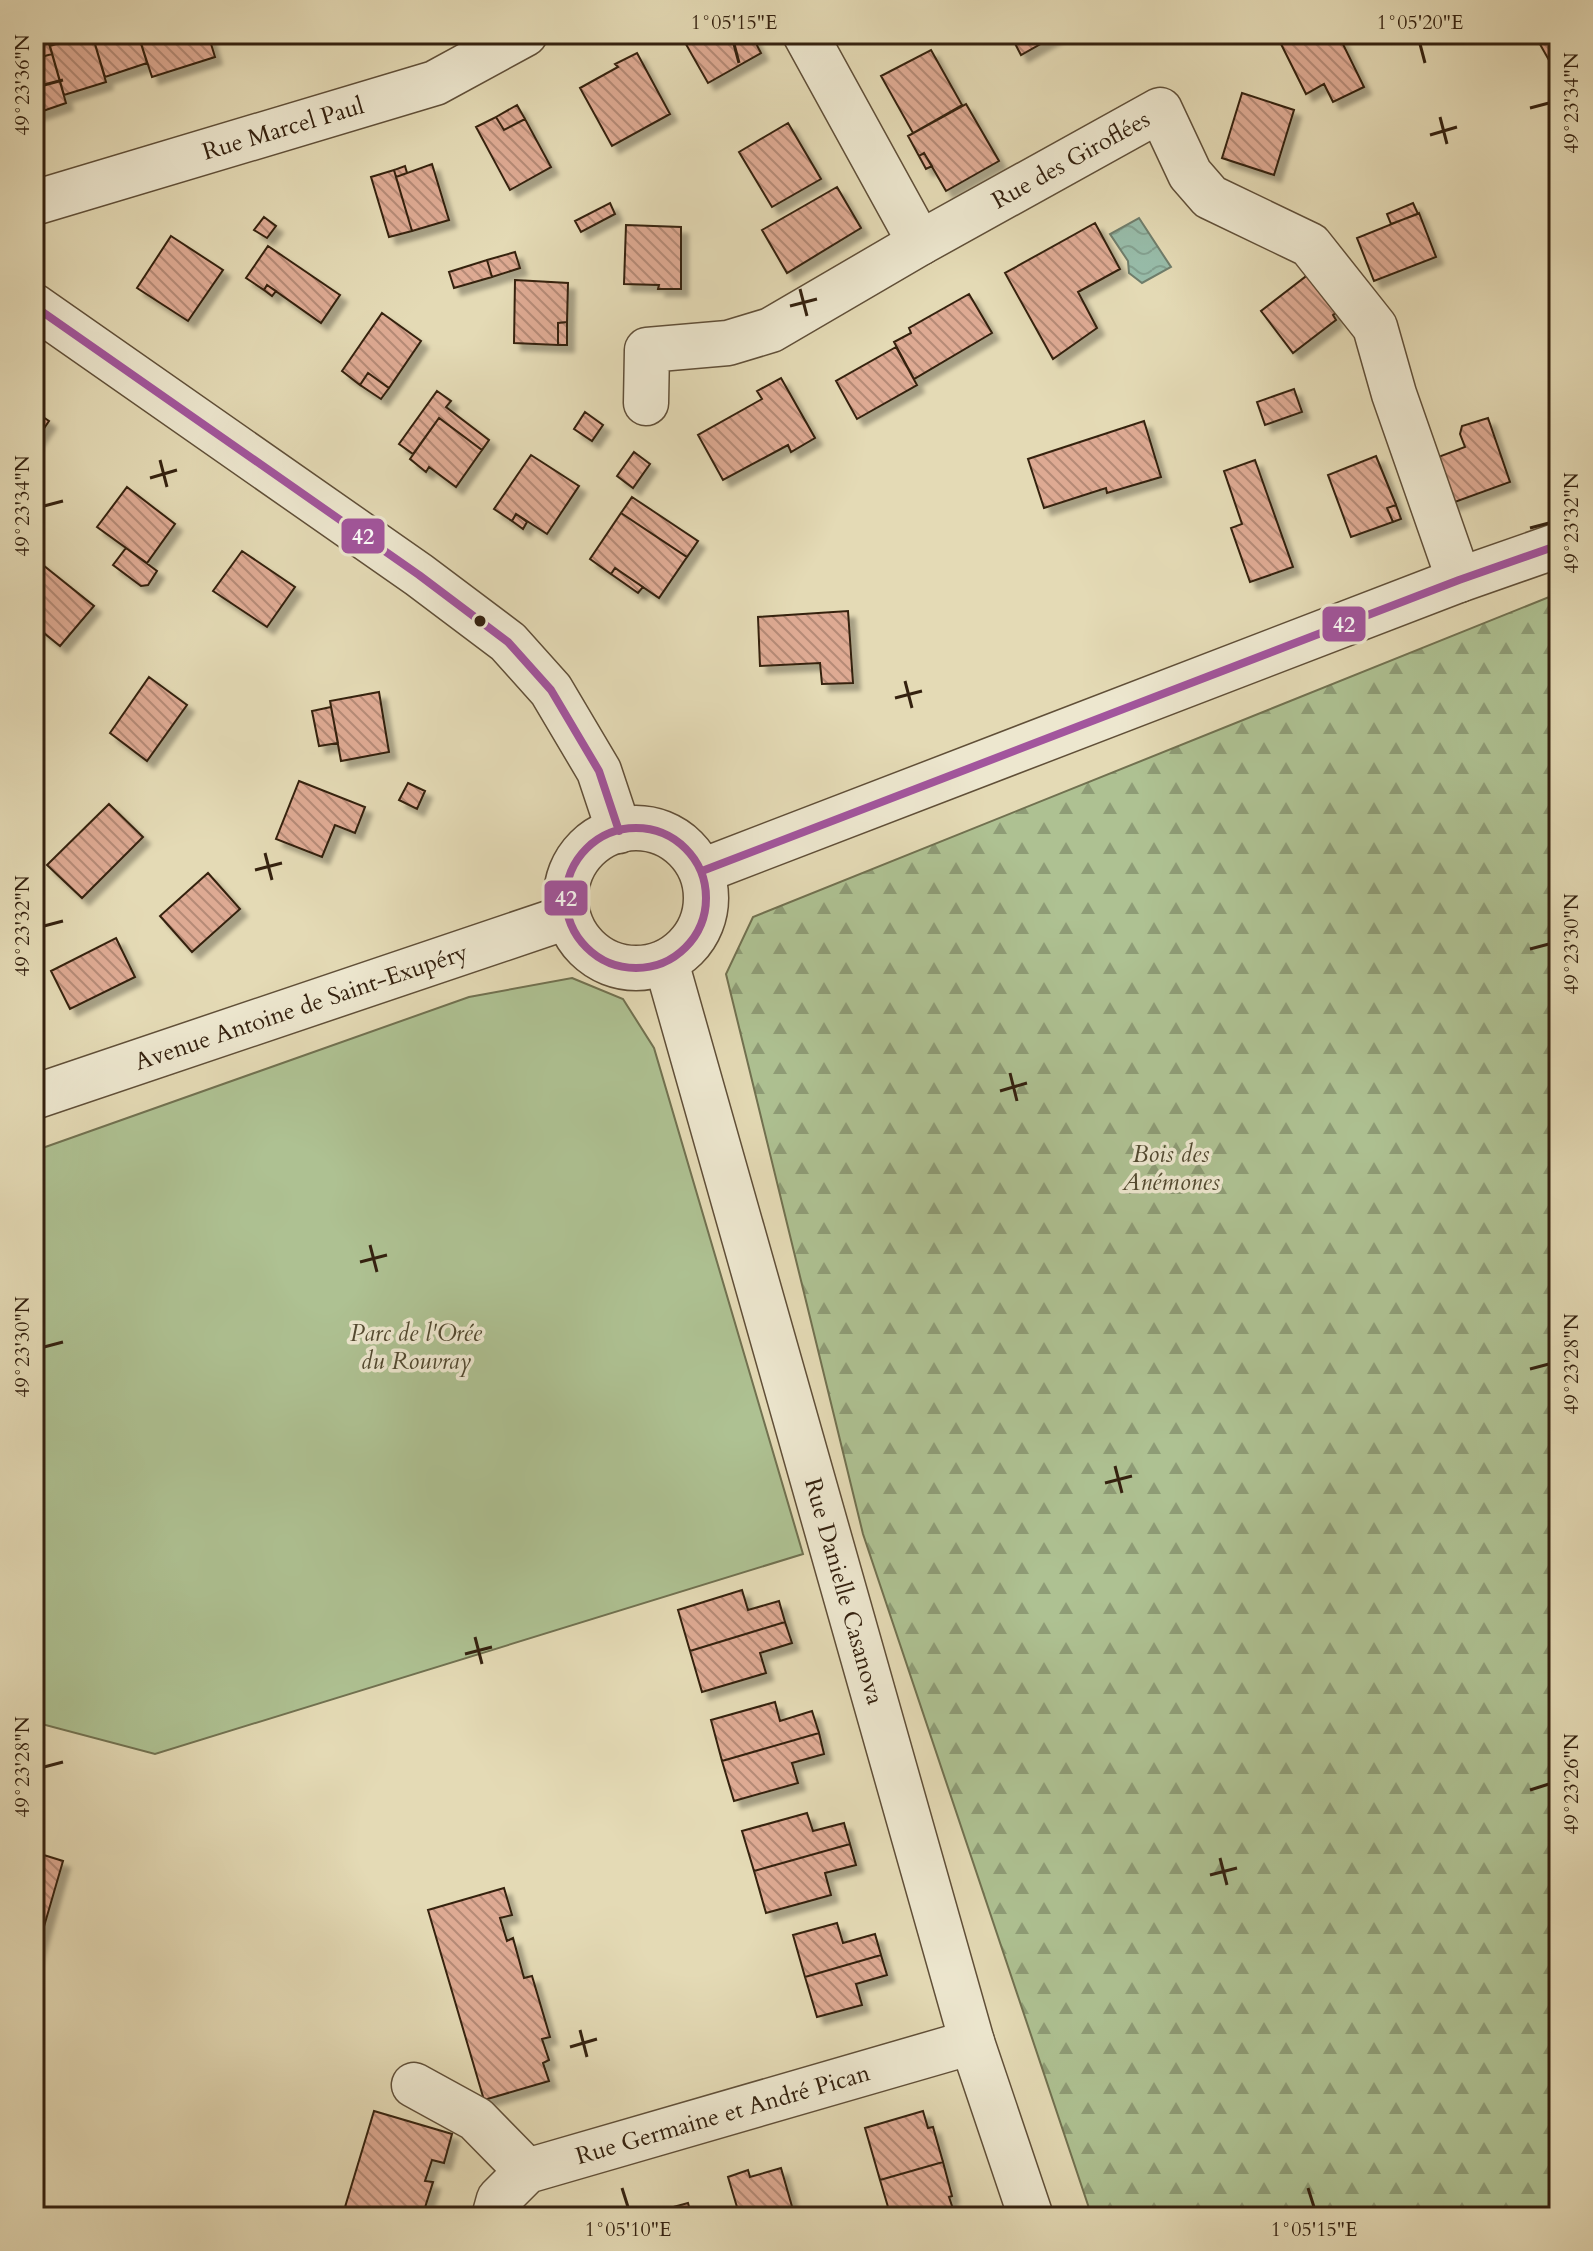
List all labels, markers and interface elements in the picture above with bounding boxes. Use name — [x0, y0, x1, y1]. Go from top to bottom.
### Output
text: 1°05'15"E — [691, 9, 777, 36]
text: 1°05'20"E — [1377, 9, 1463, 36]
text: 49°23'36"N — [9, 34, 36, 136]
text: 49°23'34"N — [1558, 52, 1585, 154]
street label: Rue Marcel Paul — [198, 89, 368, 169]
street label: Rue des Giroflées — [986, 103, 1156, 217]
text: 49°23'34"N — [9, 455, 36, 557]
text: 49°23'32"N — [1558, 472, 1585, 574]
line badge: 42 — [340, 517, 386, 555]
text: 42 — [352, 522, 374, 552]
line badge: 42 — [1321, 605, 1367, 643]
text: 42 — [1333, 610, 1355, 640]
unlabelled marker — [472, 613, 488, 629]
text: 49°23'32"N — [9, 875, 36, 977]
line badge: 42 — [543, 879, 589, 917]
text: 42 — [555, 884, 577, 914]
text: 49°23'30"N — [1558, 893, 1585, 995]
street label: Avenue Antoine de Saint-Exupéry — [130, 936, 473, 1079]
park label: Bois des Anémones — [1121, 1138, 1220, 1199]
text: 49°23'30"N — [9, 1296, 36, 1398]
text: 49°23'28"N — [1558, 1313, 1585, 1415]
park label: Parc de l'Orée du Rouvray — [350, 1317, 483, 1378]
street label: Rue Danielle Casanova — [796, 1474, 892, 1709]
text: 49°23'28"N — [9, 1716, 36, 1818]
text: 49°23'26"N — [1558, 1733, 1585, 1835]
street label: Rue Germaine et André Pican — [572, 2056, 874, 2173]
text: 1°05'10"E — [585, 2216, 671, 2243]
text: 1°05'15"E — [1271, 2216, 1357, 2243]

